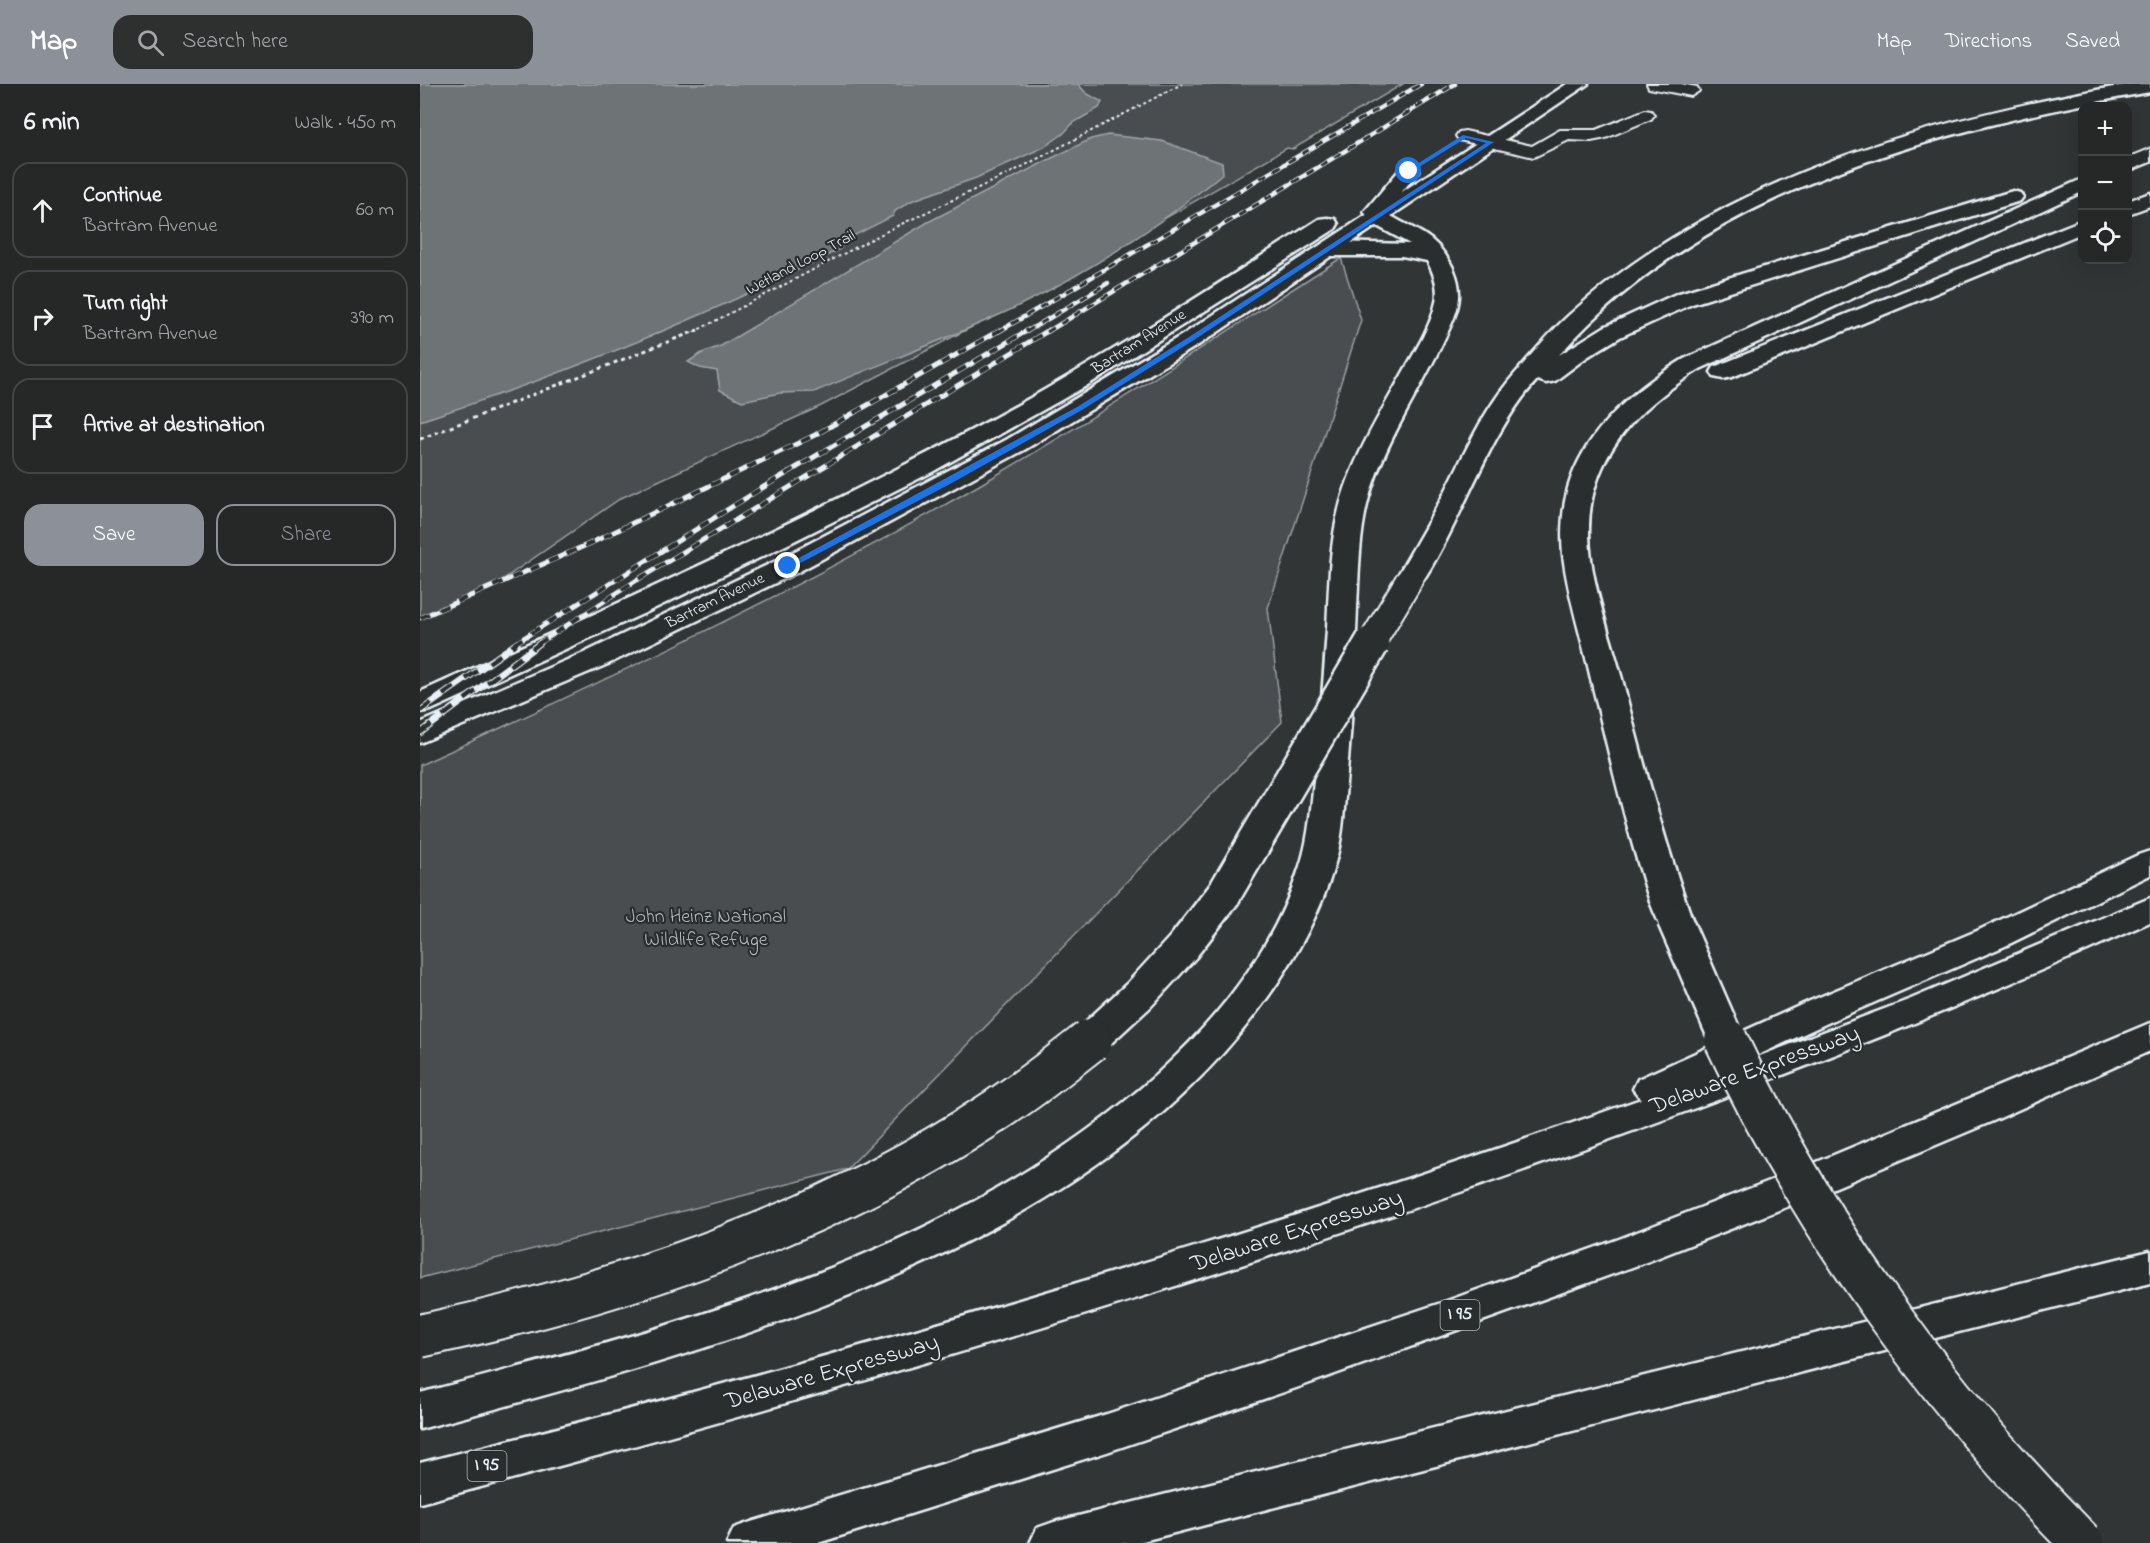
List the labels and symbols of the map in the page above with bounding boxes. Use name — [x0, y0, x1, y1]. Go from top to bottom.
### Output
route start — [1395, 157, 1421, 183]
street label: Wetland Loop Trail — [742, 224, 860, 302]
street label: Bartram Avenue — [1086, 303, 1192, 381]
route end — [774, 552, 800, 578]
street label: Bartram Avenue — [660, 566, 769, 636]
park label: John Heinz National Wildlife Refuge — [626, 903, 786, 956]
street label: Delaware Expressway — [1644, 1017, 1865, 1127]
street label: Delaware Expressway — [1185, 1181, 1408, 1284]
road number: I 95 — [1440, 1300, 1480, 1330]
street label: Delaware Expressway — [720, 1326, 943, 1422]
road number: I 95 — [468, 1451, 506, 1481]

